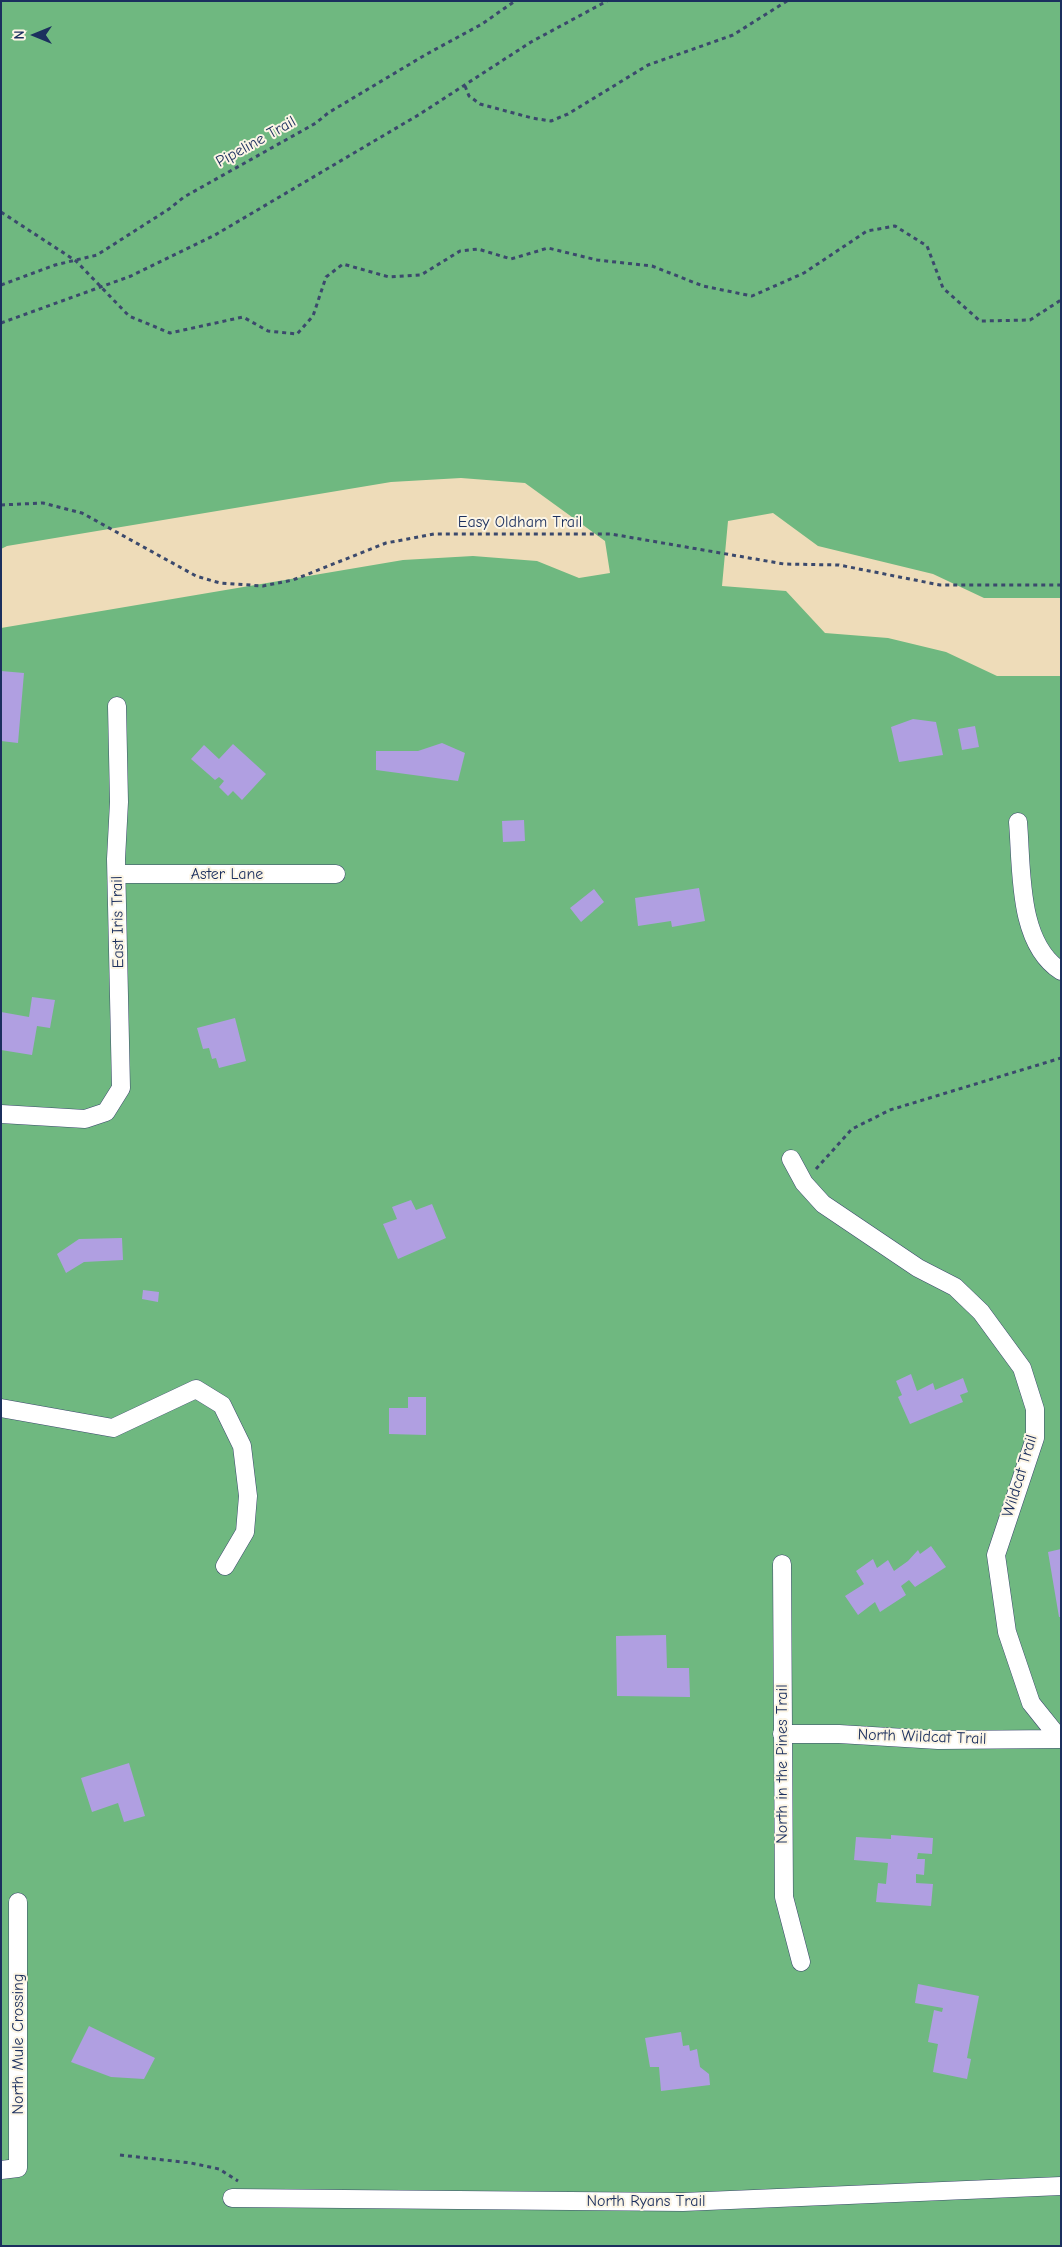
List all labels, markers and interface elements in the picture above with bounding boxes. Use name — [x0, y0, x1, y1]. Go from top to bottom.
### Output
north arrow — [10, 10, 60, 60]
text: N — [11, 30, 28, 40]
street label: Pipeline Trail — [213, 112, 299, 172]
street label: Easy Oldham Trail — [458, 512, 582, 532]
street label: Aster Lane — [191, 864, 263, 884]
street label: East Iris Trail — [108, 876, 128, 968]
street label: Wildcat Trail — [998, 1432, 1042, 1520]
street label: North in the Pines Trail — [772, 1684, 792, 1844]
street label: North Wildcat Trail — [857, 1725, 987, 1749]
street label: North Mule Crossing — [8, 1974, 28, 2114]
street label: North Ryans Trail — [586, 2191, 706, 2211]

